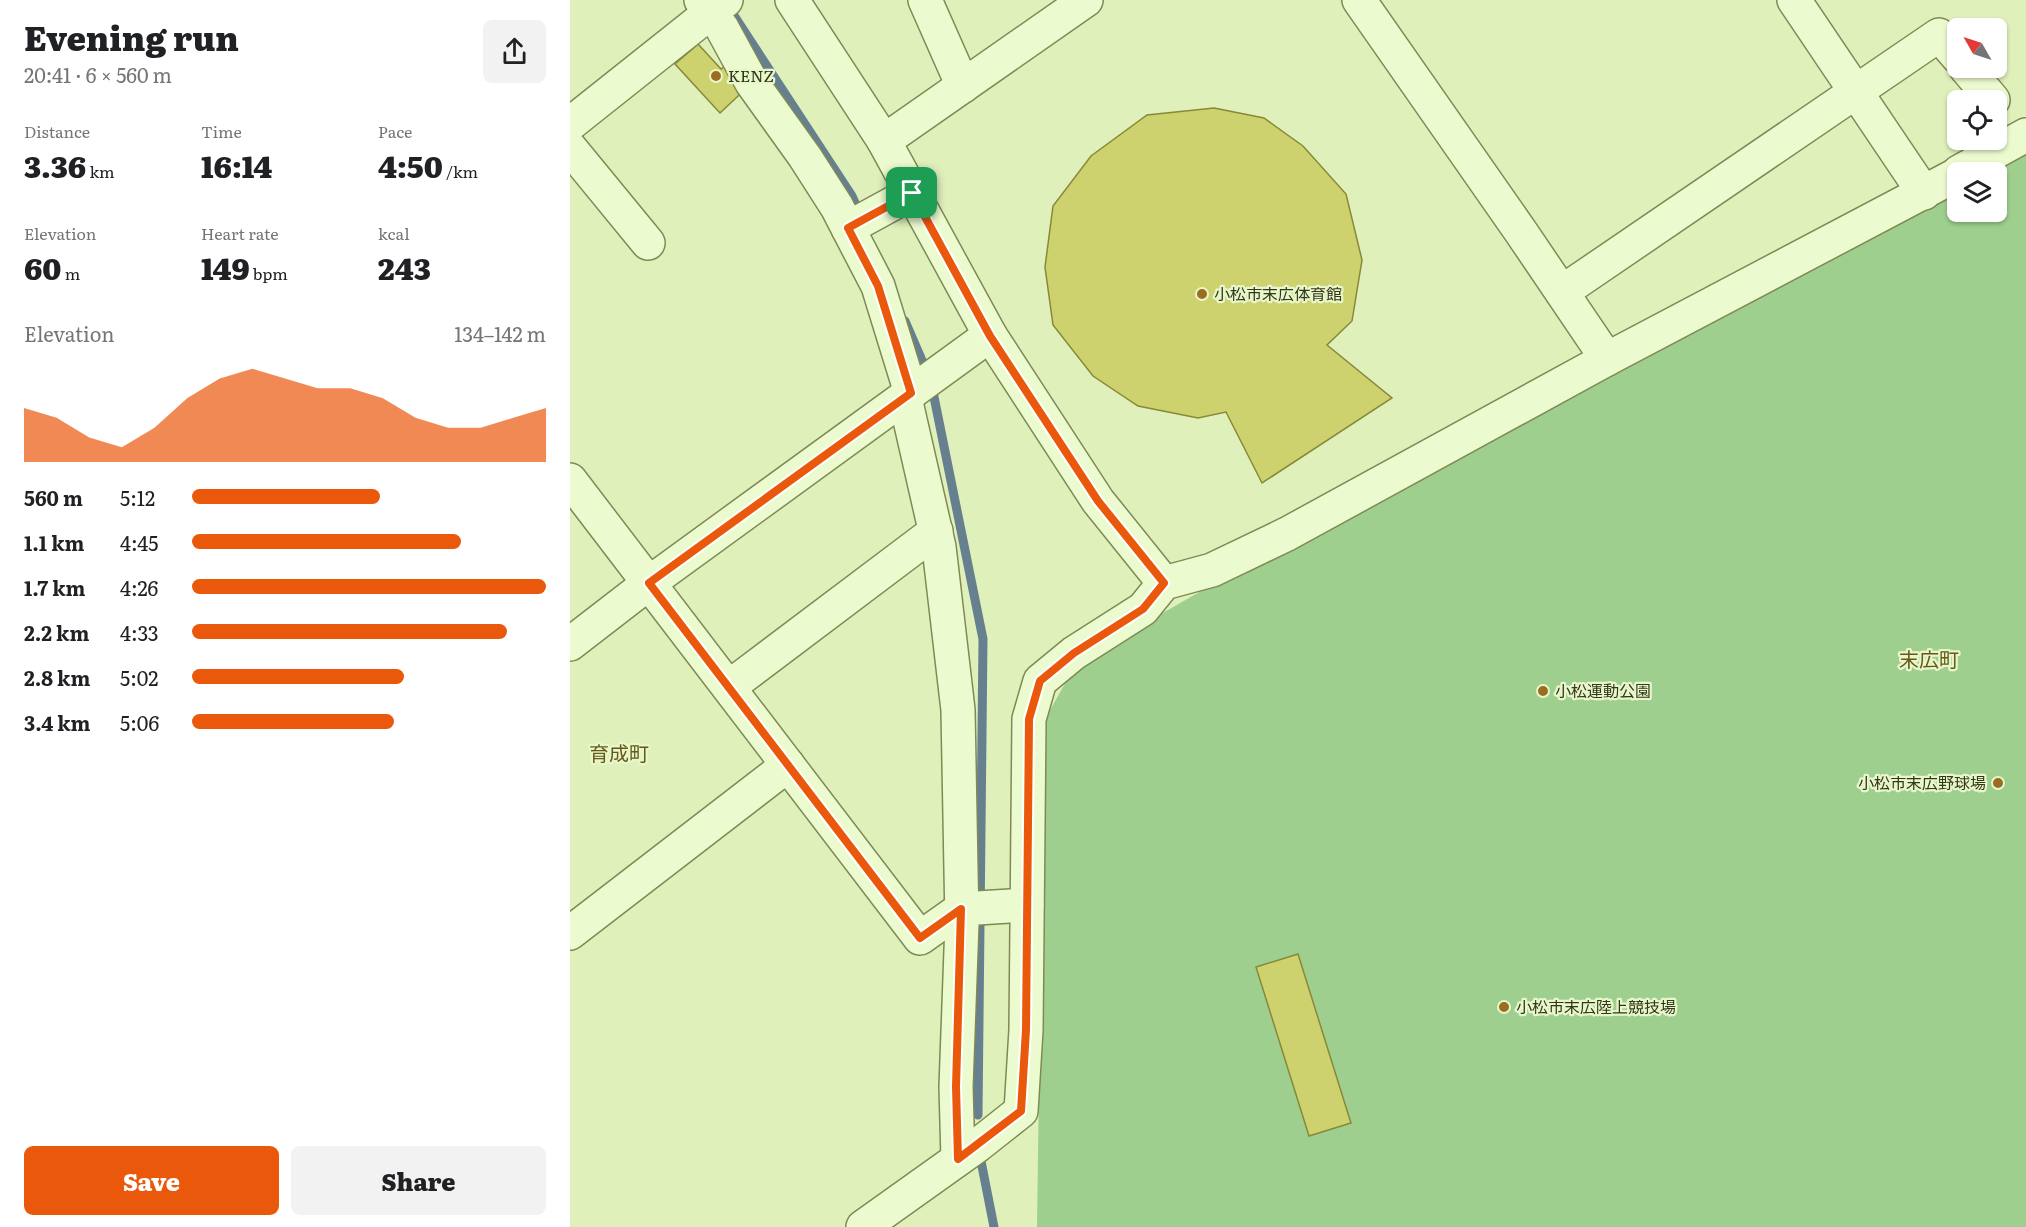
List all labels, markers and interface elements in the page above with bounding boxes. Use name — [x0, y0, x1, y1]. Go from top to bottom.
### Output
text: Evening run — [24, 12, 239, 61]
north arrow — [1947, 18, 2007, 78]
map controls — [1947, 18, 2007, 222]
button: share — [483, 20, 546, 83]
text: 20:41 · 6 × 560 m — [24, 59, 172, 89]
place label: KENZ — [728, 63, 774, 87]
marker: KENZ — [709, 69, 723, 83]
button: locate — [1947, 90, 2007, 150]
text: Distance — [24, 119, 90, 143]
text: Time — [201, 119, 242, 143]
text: Pace — [378, 119, 412, 143]
text: 3.36 — [24, 143, 86, 187]
text: 16:14 — [201, 143, 272, 187]
text: 4:50 — [378, 143, 443, 187]
text: km — [86, 159, 115, 183]
text: /km — [443, 159, 478, 183]
button: layers — [1947, 162, 2007, 222]
pin — [886, 167, 937, 218]
icon: arrive — [895, 176, 928, 209]
text: Elevation — [24, 221, 96, 245]
text: Heart rate — [201, 221, 279, 245]
text: kcal — [378, 221, 410, 245]
text: 60 — [24, 245, 62, 289]
text: 149 — [201, 245, 250, 289]
text: 243 — [378, 245, 431, 289]
text: m — [62, 261, 80, 285]
text: bpm — [250, 261, 288, 285]
place label: 小松市末広体育館 — [1214, 281, 1342, 305]
marker: 小松市末広体育館 — [1195, 287, 1209, 301]
text: Elevation — [24, 318, 114, 348]
text: 134–142 m — [454, 318, 546, 348]
text: 560 m — [24, 482, 83, 512]
text: 5:12 — [120, 482, 155, 512]
text: 1.1 km — [24, 527, 84, 557]
text: 4:45 — [120, 527, 158, 557]
text: 1.7 km — [24, 572, 86, 602]
text: 4:26 — [120, 572, 158, 602]
text: 2.2 km — [24, 617, 89, 647]
text: 4:33 — [120, 617, 159, 647]
district label: 末広町 — [1899, 643, 1959, 673]
text: 2.8 km — [24, 662, 90, 692]
text: 5:02 — [120, 662, 158, 692]
place label: 小松運動公園 — [1555, 678, 1651, 702]
marker: 小松運動公園 — [1536, 684, 1550, 698]
text: 3.4 km — [24, 707, 91, 737]
text: 5:06 — [120, 707, 159, 737]
district label: 育成町 — [589, 737, 649, 767]
place label: 小松市末広野球場 — [1858, 770, 1986, 794]
marker: 小松市末広野球場 — [1991, 776, 2005, 790]
place label: 小松市末広陸上競技場 — [1516, 994, 1676, 1018]
marker: 小松市末広陸上競技場 — [1497, 1000, 1511, 1014]
button: Save — [24, 1146, 279, 1215]
button: Share — [291, 1146, 546, 1215]

